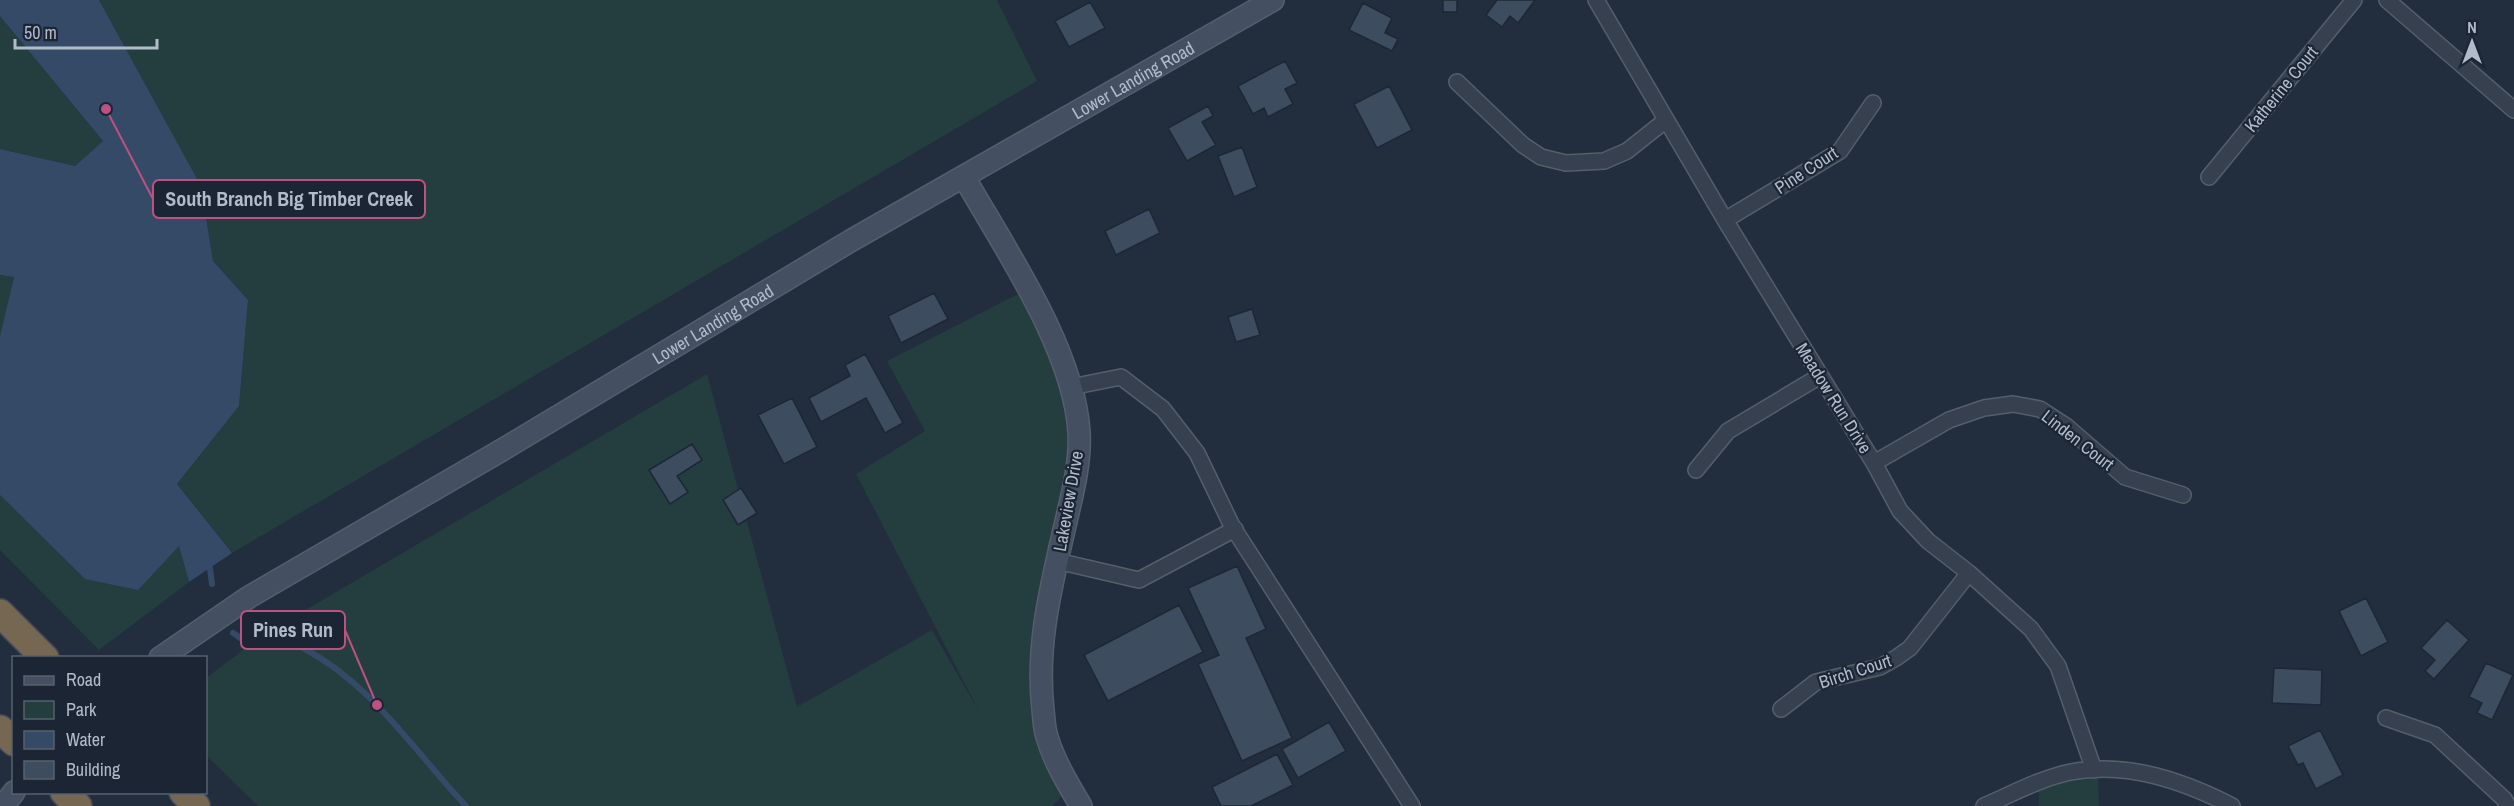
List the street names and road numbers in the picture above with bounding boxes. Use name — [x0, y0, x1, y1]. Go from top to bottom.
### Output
street label: Lower Landing Road — [1067, 35, 1199, 125]
street label: Katherine Court — [2238, 41, 2324, 137]
street label: Pine Court — [1770, 140, 1842, 200]
street label: Lower Landing Road — [647, 278, 778, 370]
street label: Meadow Run Drive — [1790, 338, 1878, 458]
street label: Linden Court — [2037, 404, 2119, 476]
street label: Lakeview Drive — [1047, 449, 1089, 553]
street label: Birch Court — [1816, 648, 1894, 694]

